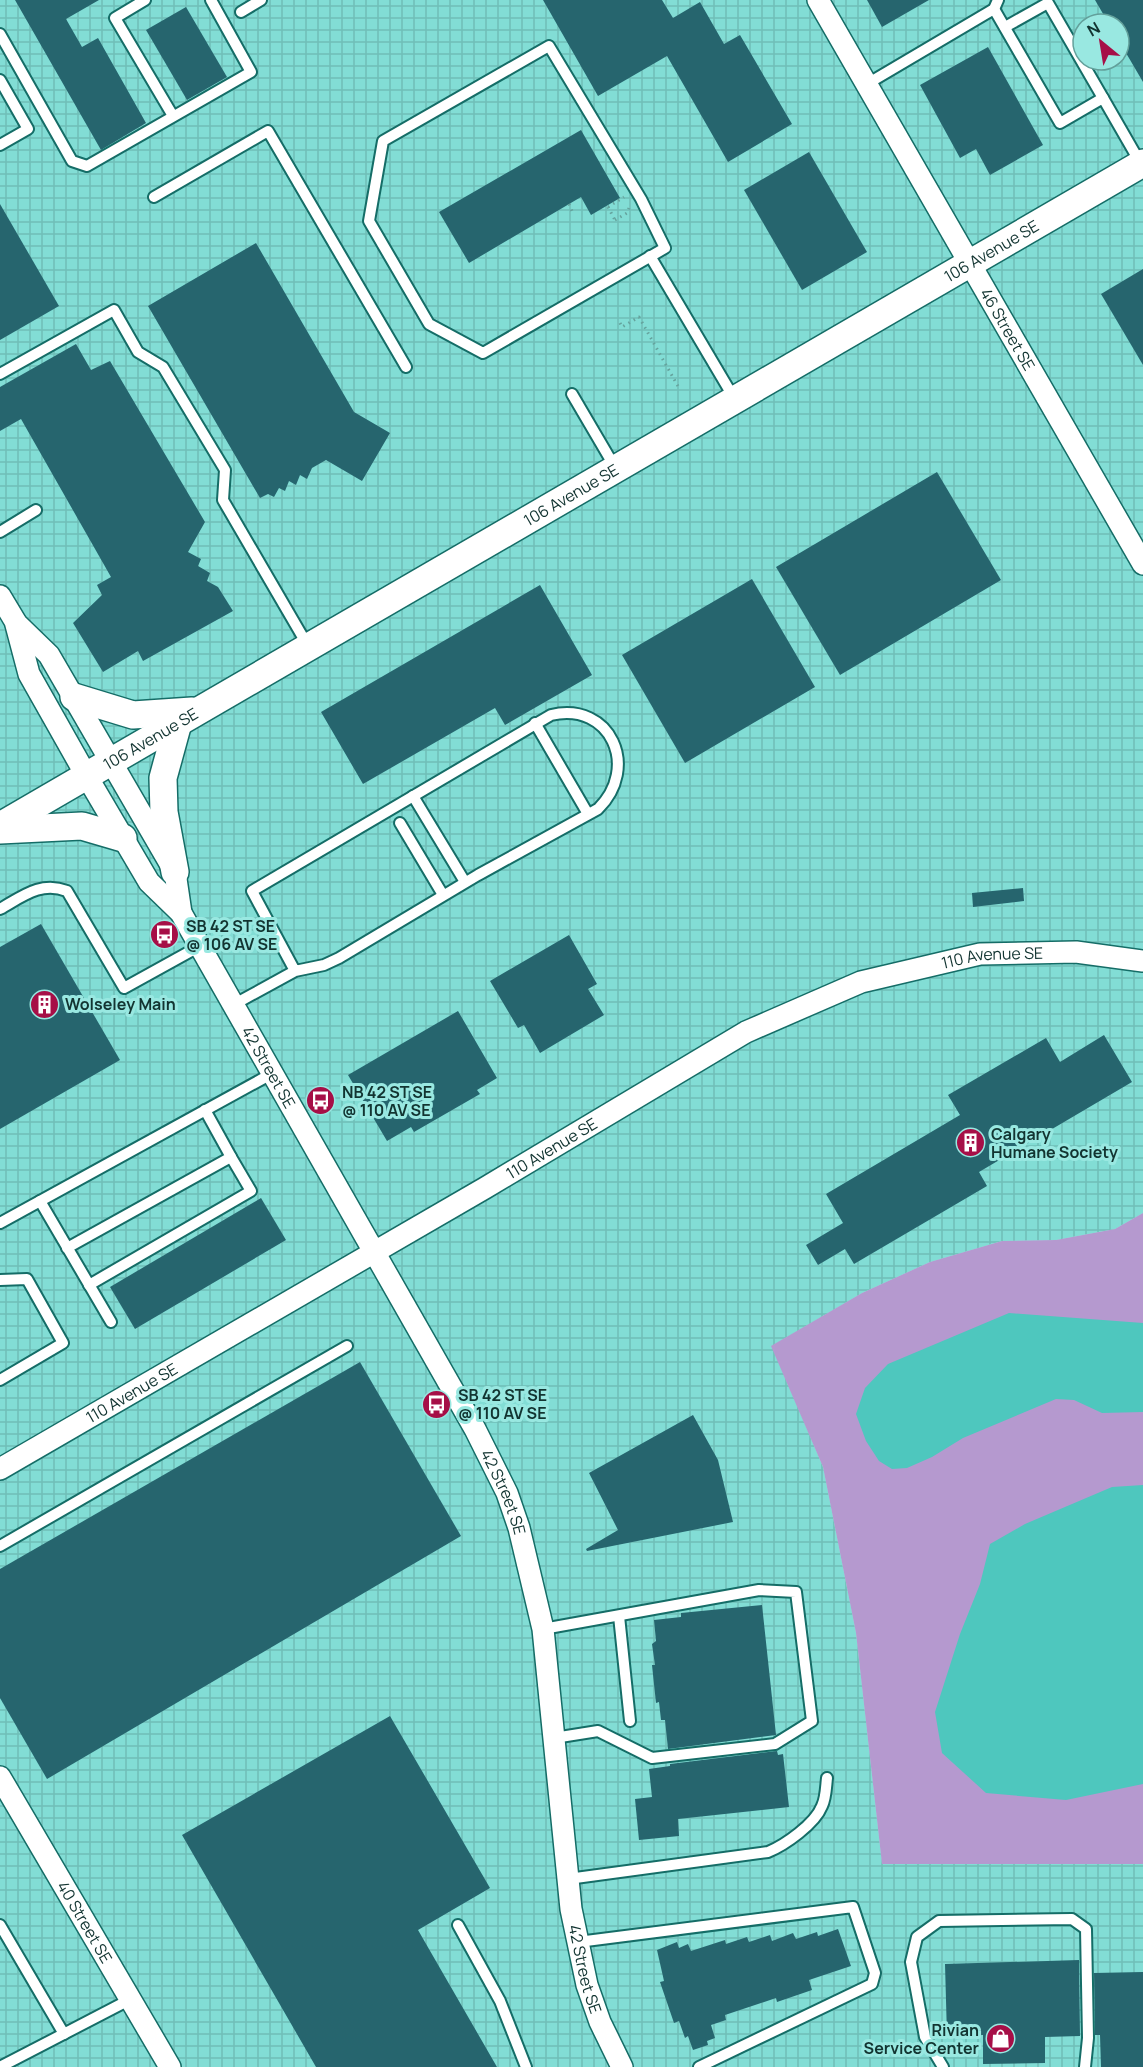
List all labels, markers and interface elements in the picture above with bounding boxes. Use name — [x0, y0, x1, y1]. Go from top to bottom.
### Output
north arrow — [1071, 12, 1131, 72]
text: N — [1083, 17, 1104, 41]
street label: 106 Avenue SE — [940, 215, 1043, 287]
street label: 46 Street SE — [975, 284, 1040, 375]
street label: 106 Avenue SE — [519, 459, 622, 531]
street label: 106 Avenue SE — [99, 703, 202, 775]
place label: SB 42 ST SE @ 106 AV SE — [186, 915, 277, 955]
bus stop icon: SB 42 ST SE @ 106 AV SE — [149, 919, 181, 951]
street label: 110 Avenue SE — [939, 942, 1043, 974]
building icon: Wolseley Main — [28, 988, 60, 1020]
place label: Wolseley Main — [65, 993, 176, 1015]
street label: 42 Street SE — [237, 1022, 301, 1112]
place label: NB 42 ST SE @ 110 AV SE — [342, 1081, 432, 1121]
bus stop icon: NB 42 ST SE @ 110 AV SE — [305, 1085, 337, 1117]
street label: 110 Avenue SE — [502, 1113, 601, 1184]
place label: Calgary Humane Society — [991, 1123, 1118, 1163]
building icon: Calgary Humane Society — [954, 1127, 986, 1159]
street label: 110 Avenue SE — [82, 1358, 181, 1428]
place label: SB 42 ST SE @ 110 AV SE — [458, 1384, 547, 1424]
bus stop icon: SB 42 ST SE @ 110 AV SE — [421, 1388, 453, 1420]
street label: 42 Street SE — [476, 1445, 531, 1537]
street label: 40 Street SE — [52, 1877, 118, 1967]
street label: 42 Street SE — [564, 1923, 607, 2017]
place label: Rivian Service Center — [864, 2019, 979, 2059]
shop icon: Rivian Service Center — [984, 2023, 1016, 2055]

